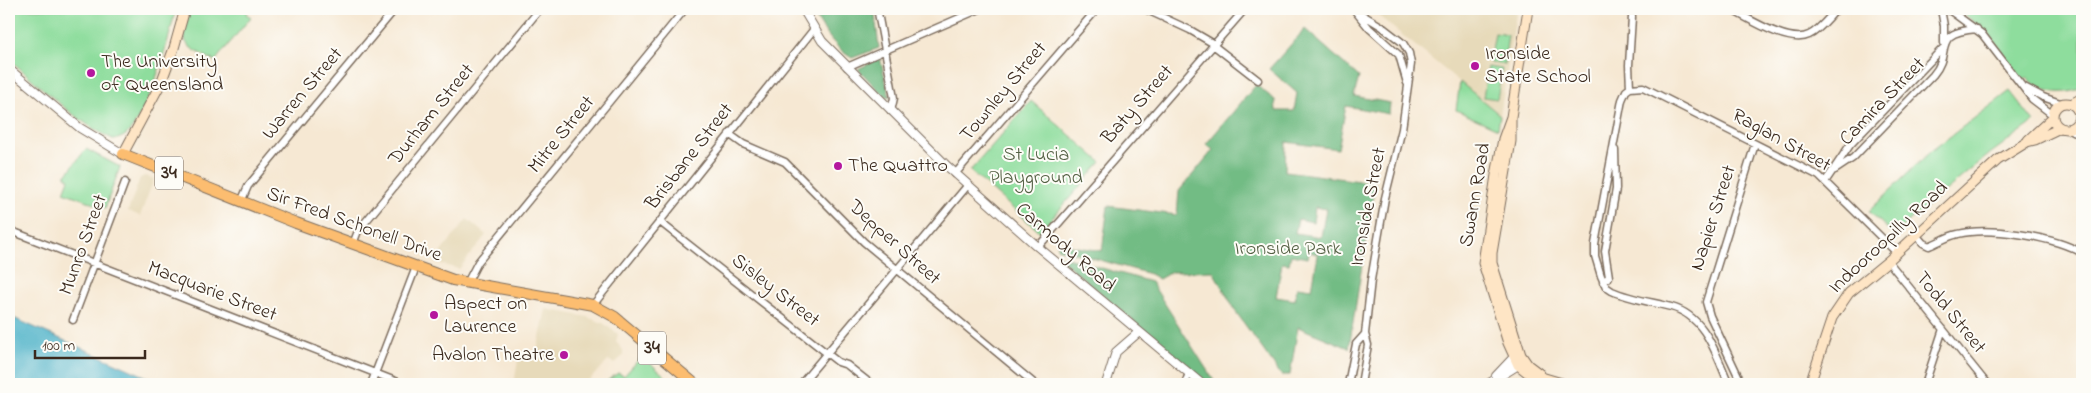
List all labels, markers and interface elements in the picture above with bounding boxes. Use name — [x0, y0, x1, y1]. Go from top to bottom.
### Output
street label: Townley Street — [953, 35, 1055, 148]
place label: Ironside State School — [1485, 40, 1591, 92]
street label: Warren Street — [256, 41, 351, 147]
place label: The University of Queensland — [101, 48, 223, 100]
street label: Camira Street — [1833, 51, 1933, 153]
street label: Durham Street — [381, 58, 482, 173]
street label: Baty Street — [1094, 58, 1181, 152]
marker: Ironside State School — [1469, 60, 1481, 72]
marker: The University of Queensland — [85, 67, 97, 79]
street label: Mitre Street — [521, 90, 603, 180]
street label: Brisbane Street — [638, 97, 741, 218]
street label: Raglan Street — [1726, 102, 1836, 181]
park label: St Lucia Playground — [989, 141, 1083, 194]
street label: Swann Road — [1453, 141, 1499, 249]
street label: Ironside Street — [1343, 145, 1395, 269]
place label: The Quattro — [848, 152, 948, 181]
road number: 34 — [155, 156, 183, 190]
marker: The Quattro — [832, 160, 844, 172]
street label: Napier Street — [1683, 161, 1745, 274]
street label: Indooroopilly Road — [1823, 175, 1955, 301]
street label: Sir Fred Schonell Drive — [262, 180, 446, 270]
street label: Munro Street — [52, 190, 116, 299]
street label: Depper Street — [840, 193, 947, 293]
street label: Carmody Road — [1008, 196, 1122, 300]
park label: Ironside Park — [1235, 235, 1341, 264]
street label: Sisley Street — [725, 247, 826, 335]
street label: Macquarie Street — [143, 254, 281, 330]
street label: Todd Street — [1908, 265, 1993, 361]
place label: Aspect on Laurence — [444, 290, 527, 342]
marker: Aspect on Laurence — [428, 309, 440, 321]
scale bar — [35, 328, 145, 360]
road number: 34 — [638, 332, 666, 364]
text: 100 m — [42, 335, 75, 357]
place label: Avalon Theatre — [432, 341, 554, 370]
marker: Avalon Theatre — [558, 349, 570, 361]

